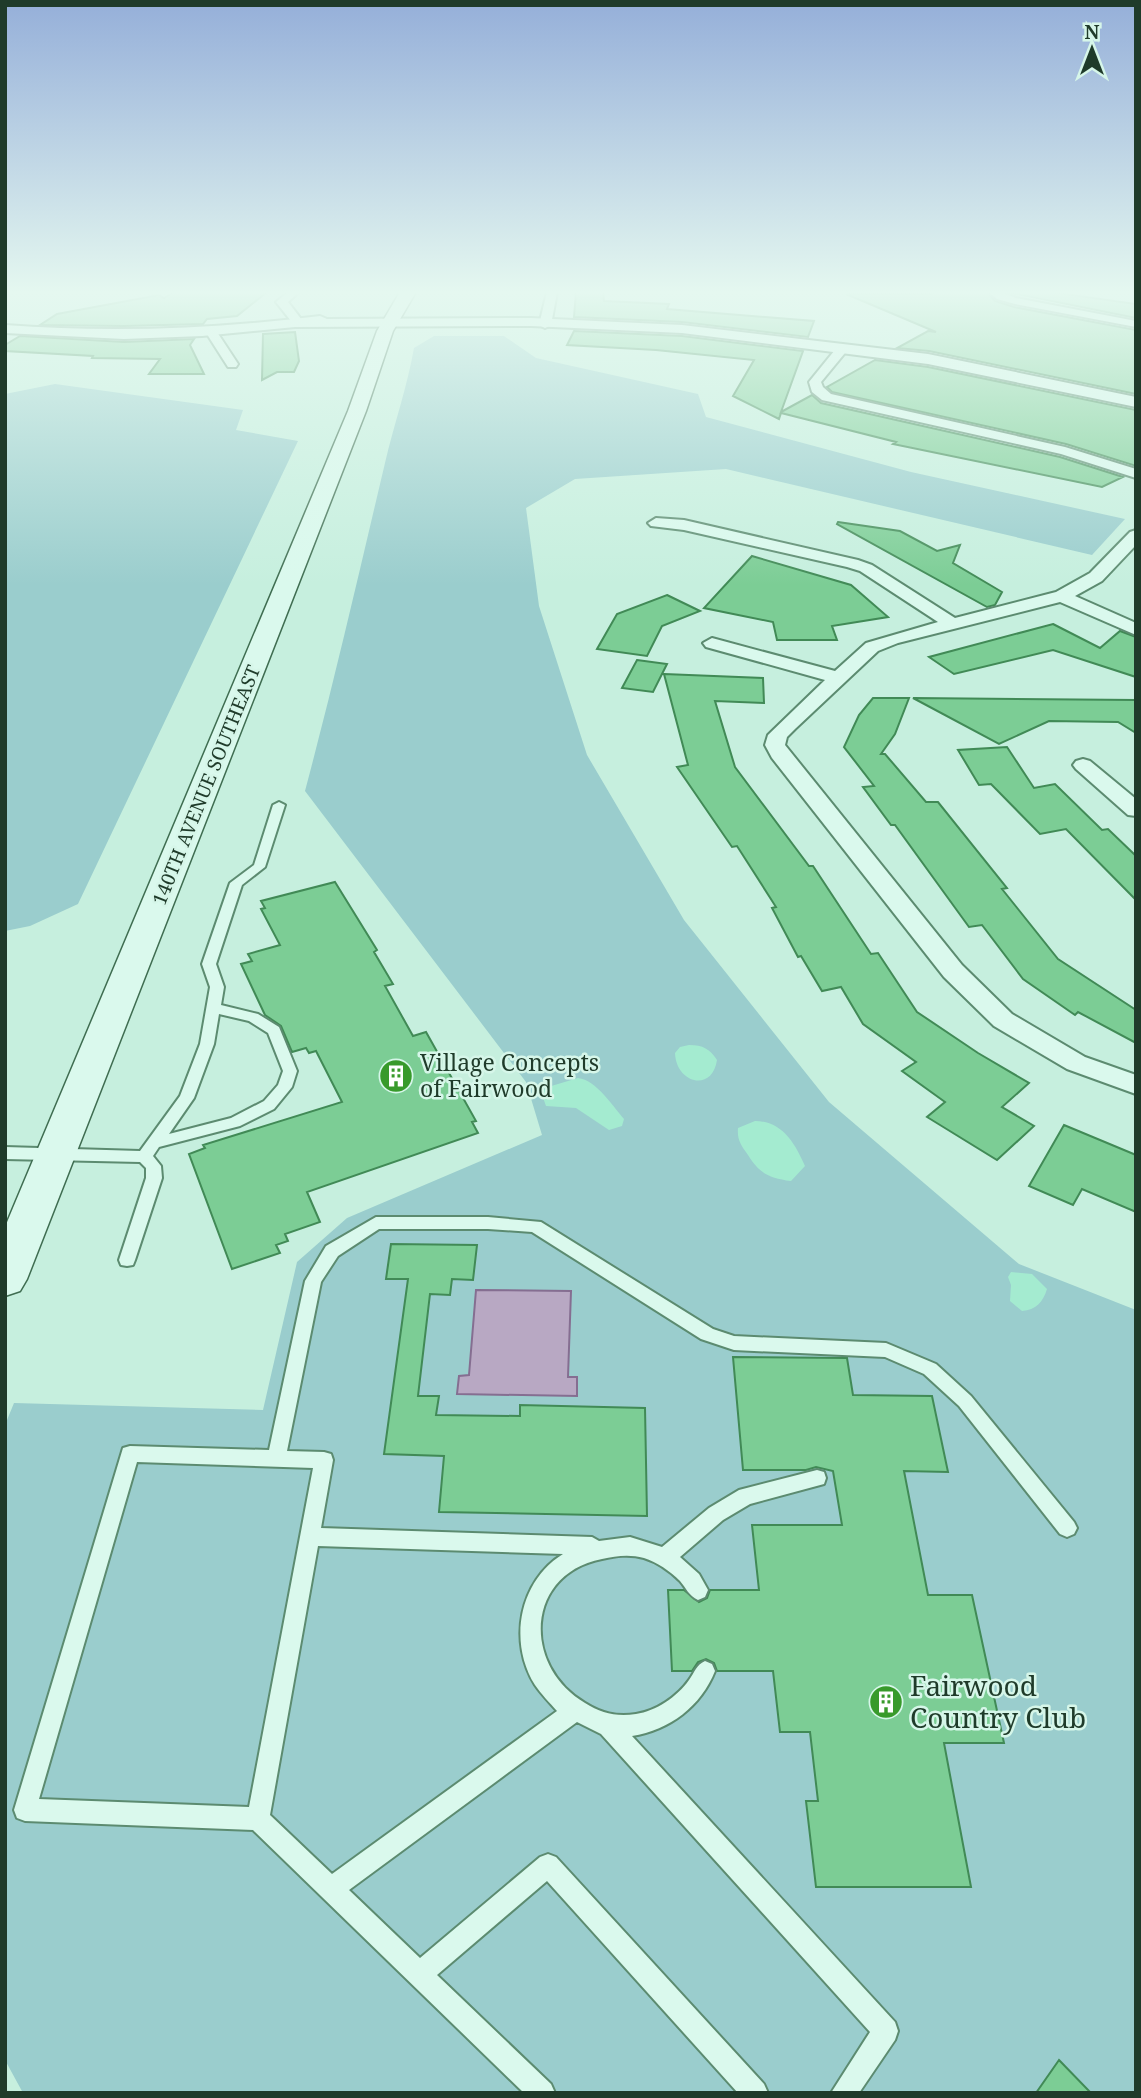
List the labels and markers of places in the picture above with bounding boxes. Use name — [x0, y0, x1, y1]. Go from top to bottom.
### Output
place label: Village Concepts of Fairwood — [420, 1046, 599, 1104]
building icon: Village Concepts of Fairwood — [377, 1057, 415, 1095]
place label: Fairwood Country Club — [910, 1666, 1086, 1736]
building icon: Fairwood Country Club — [867, 1683, 905, 1721]

